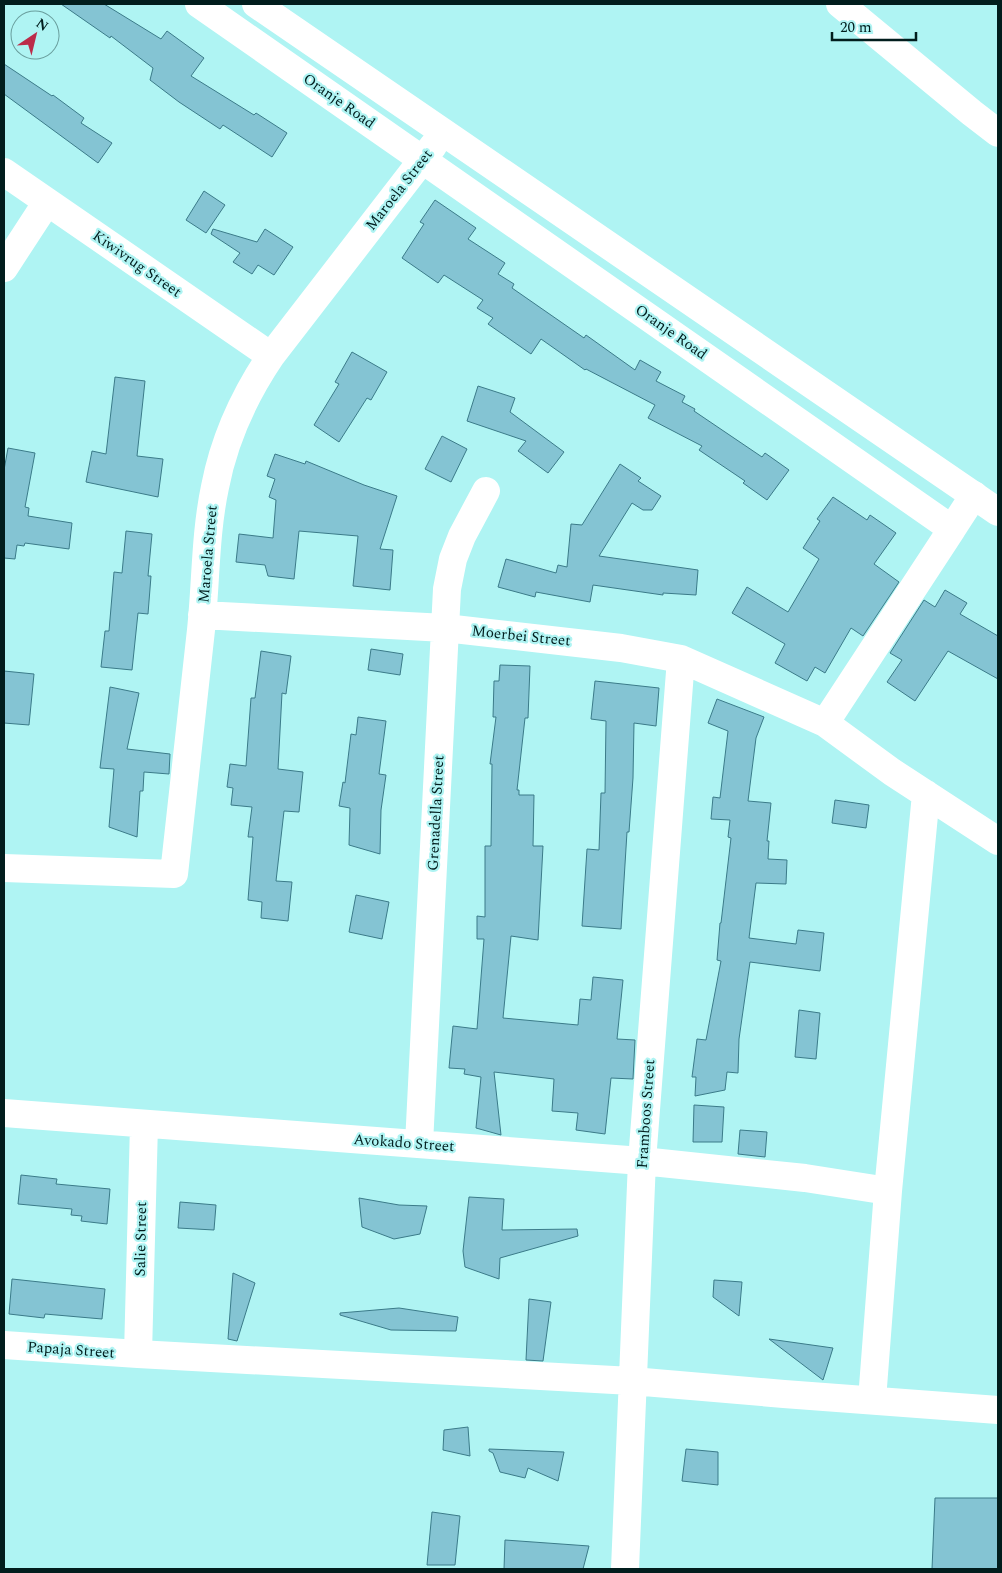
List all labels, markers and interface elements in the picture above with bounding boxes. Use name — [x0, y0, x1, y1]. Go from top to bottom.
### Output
north arrow — [10, 10, 60, 60]
scale bar — [832, 10, 916, 42]
text: N — [31, 13, 53, 37]
text: 20 m — [840, 16, 872, 39]
street label: Oranje Road — [298, 68, 380, 134]
street label: Maroela Street — [360, 144, 438, 236]
street label: Kiwivrug Street — [88, 225, 186, 303]
street label: Oranje Road — [630, 299, 712, 365]
street label: Maroela Street — [192, 504, 224, 604]
street label: Moerbei Street — [470, 619, 572, 653]
street label: Grenadella Street — [421, 755, 451, 871]
street label: Framboos Street — [631, 1059, 661, 1169]
street label: Avokado Street — [353, 1128, 455, 1158]
street label: Salie Street — [129, 1201, 153, 1277]
street label: Papaja Street — [26, 1335, 116, 1365]

